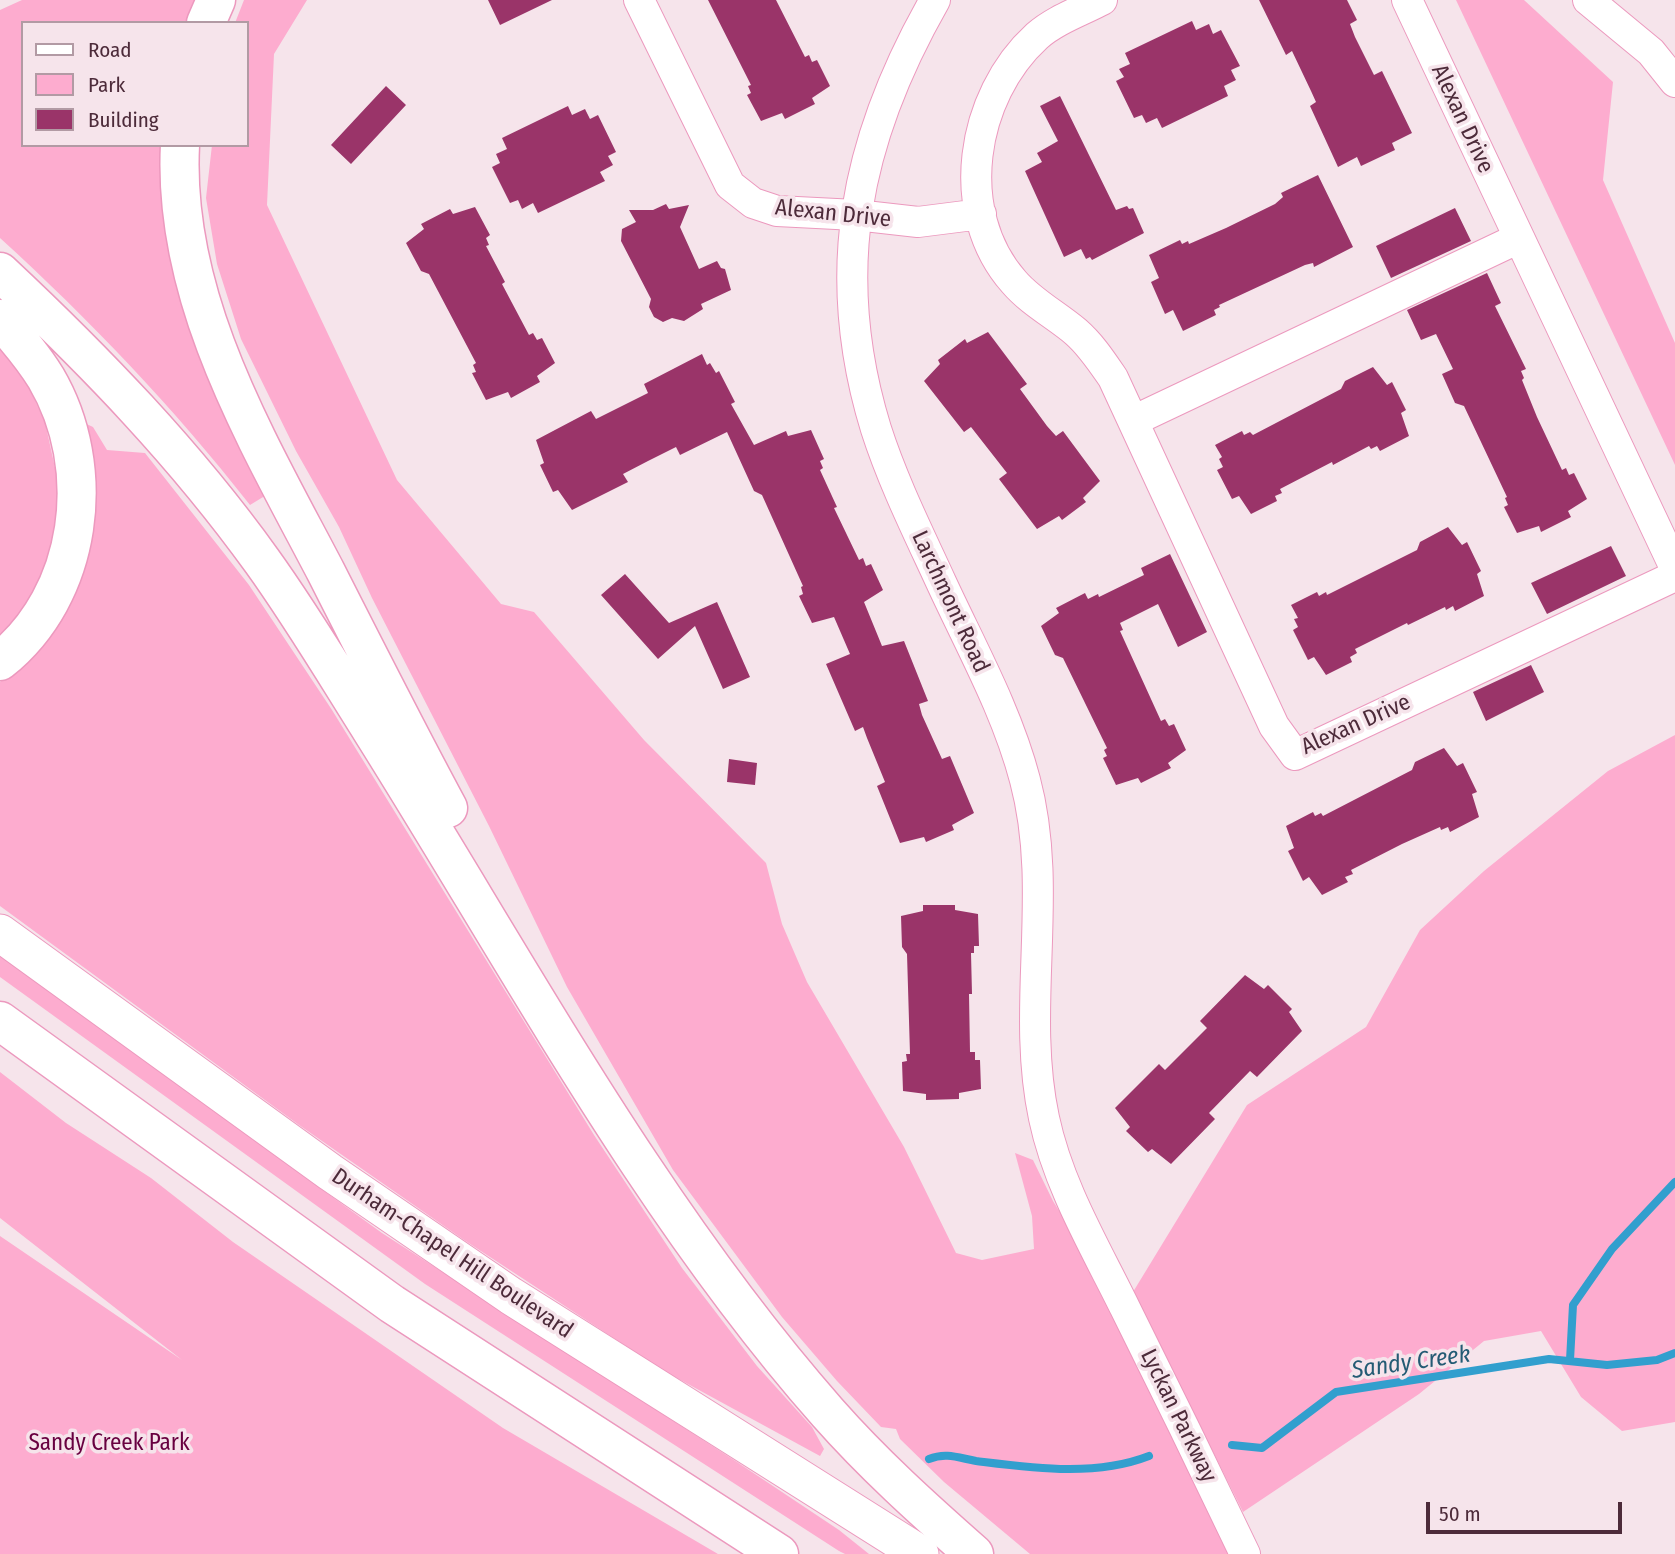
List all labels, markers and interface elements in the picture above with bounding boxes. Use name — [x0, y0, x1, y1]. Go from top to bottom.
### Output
legend — [21, 21, 248, 147]
text: Road — [88, 37, 132, 63]
street label: Alexan Drive — [1425, 60, 1499, 178]
text: Park — [88, 72, 125, 98]
text: Building — [88, 107, 159, 133]
street label: Alexan Drive — [774, 194, 892, 234]
street label: Larchmont Road — [905, 527, 995, 677]
street label: Alexan Drive — [1297, 689, 1415, 761]
street label: Durham-Chapel Hill Boulevard — [326, 1163, 578, 1345]
water label: Sandy Creek — [1350, 1340, 1472, 1386]
street label: Lyckan Parkway — [1134, 1345, 1222, 1487]
park label: Sandy Creek Park — [28, 1430, 190, 1458]
scale bar — [1430, 1488, 1626, 1532]
text: 50 m — [1439, 1501, 1481, 1527]

